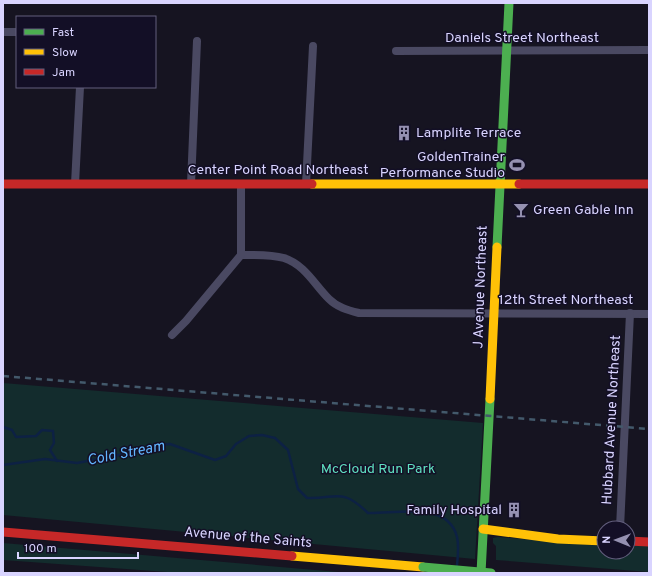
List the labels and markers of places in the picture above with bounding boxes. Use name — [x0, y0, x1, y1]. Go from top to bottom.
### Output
building icon: Lamplite Terrace — [395, 124, 413, 142]
place label: Lamplite Terrace — [416, 125, 521, 142]
place label: GoldenTrainer Performance Studio — [380, 149, 506, 182]
sports icon: GoldenTrainer Performance Studio — [508, 156, 526, 174]
bar icon: Green Gable Inn — [512, 201, 530, 219]
place label: Green Gable Inn — [533, 202, 634, 219]
building icon: Family Hospital — [505, 501, 523, 519]
place label: Family Hospital — [406, 502, 502, 519]

